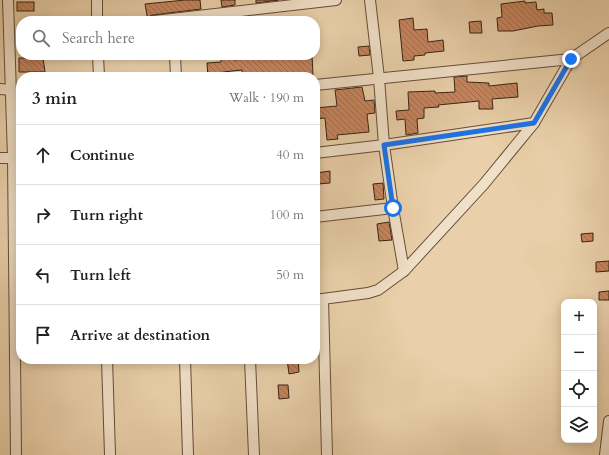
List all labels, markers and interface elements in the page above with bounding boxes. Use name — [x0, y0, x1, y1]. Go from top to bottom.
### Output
search box — [16, 16, 320, 60]
icon: search — [30, 27, 52, 49]
text: Search here — [62, 28, 135, 48]
route end — [562, 50, 580, 68]
text: 3 min — [32, 87, 77, 110]
text: Walk · 190 m — [229, 89, 304, 107]
icon: ahead — [32, 144, 54, 166]
text: Continue — [70, 145, 135, 165]
text: 40 m — [276, 146, 304, 164]
route start — [384, 199, 402, 217]
icon: right — [32, 204, 54, 226]
text: Turn right — [70, 205, 143, 225]
text: 100 m — [270, 206, 304, 224]
icon: left — [32, 264, 54, 286]
text: Turn left — [70, 265, 131, 285]
text: 50 m — [276, 266, 304, 284]
map controls — [561, 299, 597, 443]
button: + — [561, 299, 597, 335]
icon: arrive — [32, 324, 54, 346]
text: Arrive at destination — [70, 325, 210, 345]
button: − — [561, 335, 597, 371]
button: locate — [561, 371, 597, 407]
button: layers — [561, 407, 597, 443]

